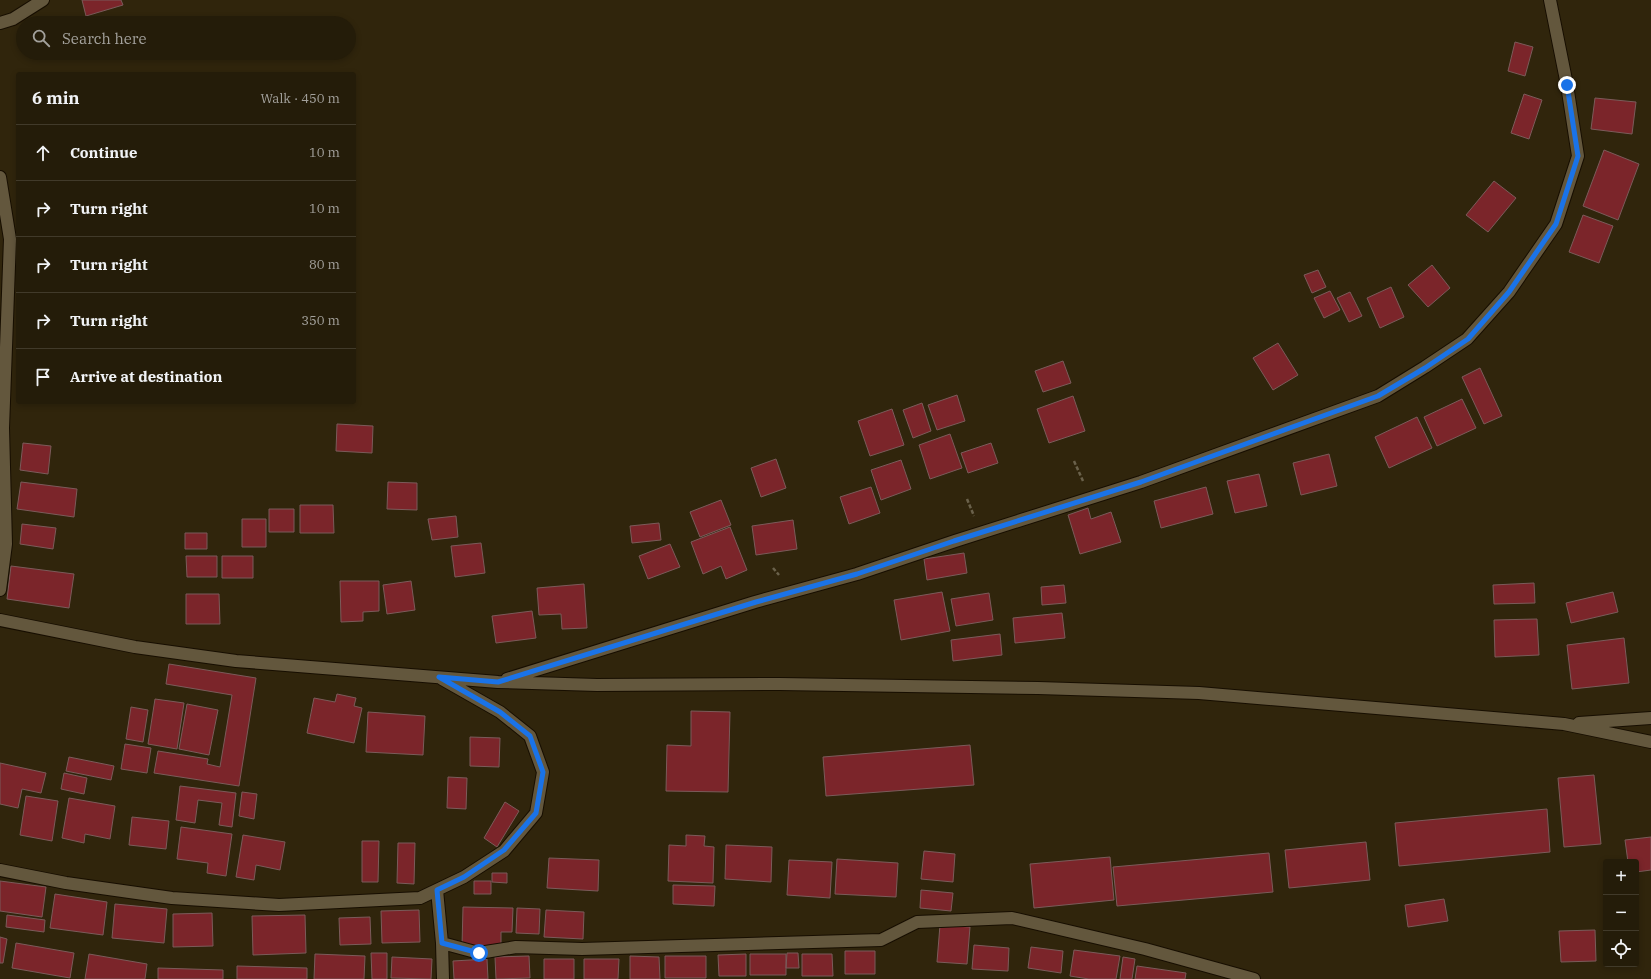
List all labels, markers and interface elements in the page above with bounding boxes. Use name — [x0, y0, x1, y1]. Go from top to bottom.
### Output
search box — [16, 16, 356, 60]
icon: search — [30, 27, 52, 49]
text: Search here — [62, 29, 147, 48]
route end — [1558, 76, 1576, 94]
text: 6 min — [32, 87, 80, 109]
text: Walk · 450 m — [261, 90, 340, 107]
icon: ahead — [32, 142, 54, 164]
text: Continue — [70, 143, 137, 162]
text: 10 m — [309, 144, 340, 161]
icon: right — [32, 198, 54, 220]
text: Turn right — [70, 199, 148, 218]
text: 10 m — [309, 200, 340, 217]
icon: right — [32, 254, 54, 276]
text: Turn right — [70, 255, 148, 274]
text: 80 m — [309, 256, 340, 273]
icon: right — [32, 310, 54, 332]
text: Turn right — [70, 311, 148, 330]
text: 350 m — [301, 312, 340, 329]
icon: arrive — [32, 366, 54, 388]
text: Arrive at destination — [70, 367, 222, 386]
map controls — [1603, 859, 1639, 967]
button: + — [1603, 859, 1639, 895]
button: − — [1603, 895, 1639, 931]
button: locate — [1603, 931, 1639, 967]
route start — [470, 944, 488, 962]

